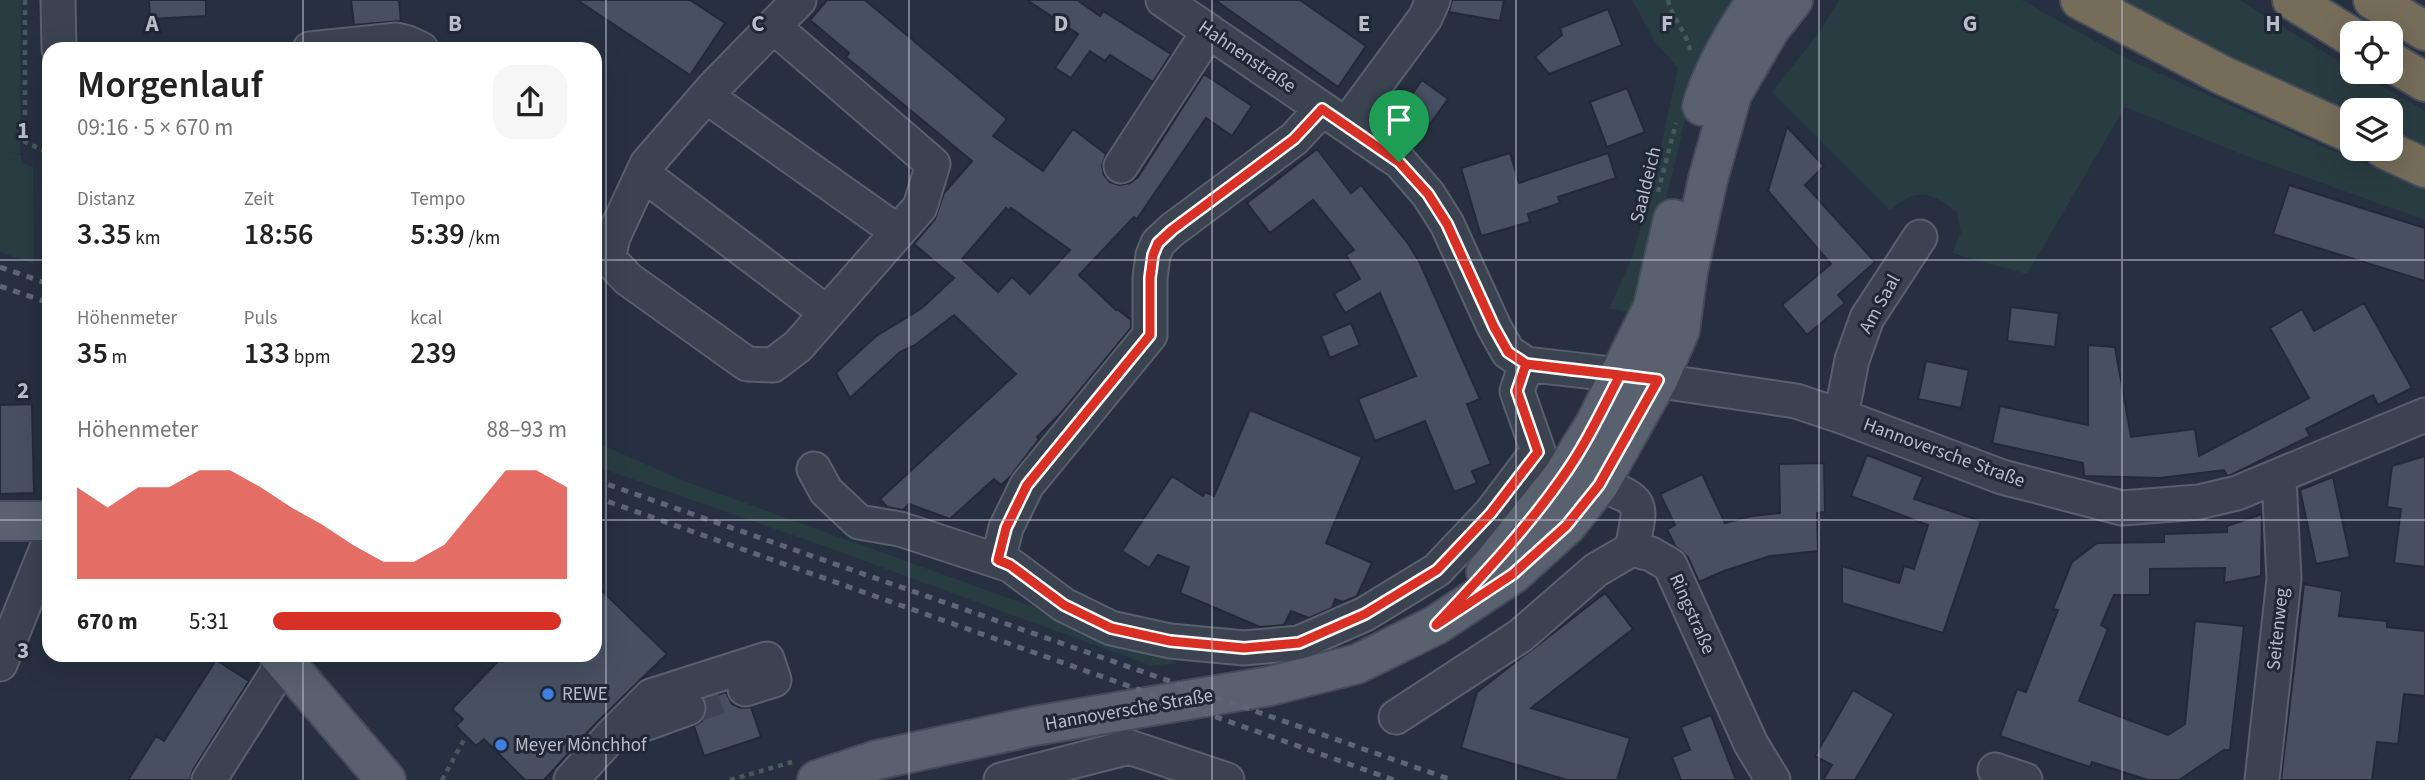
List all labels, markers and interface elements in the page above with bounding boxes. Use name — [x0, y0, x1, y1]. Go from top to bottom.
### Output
text: A — [144, 7, 159, 40]
text: B — [448, 7, 462, 40]
text: C — [751, 7, 765, 40]
text: D — [1054, 7, 1068, 40]
text: E — [1358, 7, 1370, 40]
text: F — [1661, 7, 1673, 40]
text: G — [1963, 7, 1977, 40]
text: H — [2265, 7, 2281, 40]
street label: Hahnenstraße — [1193, 14, 1301, 100]
map controls — [2340, 21, 2403, 161]
button: locate — [2340, 21, 2403, 84]
text: Morgenlauf — [77, 58, 263, 112]
button: share — [493, 65, 567, 139]
pin — [1369, 90, 1429, 162]
button: layers — [2340, 98, 2403, 161]
icon: arrive — [1380, 101, 1418, 139]
text: 09:16 · 5 × 670 m — [77, 111, 233, 144]
text: 1 — [17, 114, 29, 147]
street label: Saaldeich — [1623, 144, 1669, 226]
text: Distanz — [77, 186, 135, 213]
text: Zeit — [244, 186, 274, 213]
text: Tempo — [410, 186, 465, 213]
text: 3.35 — [77, 213, 131, 256]
text: 18:56 — [244, 213, 313, 256]
text: 5:39 — [410, 213, 465, 256]
text: km — [131, 225, 160, 252]
text: /km — [465, 225, 500, 252]
street label: Am Saal — [1853, 269, 1907, 339]
text: Höhenmeter — [77, 305, 177, 332]
text: Puls — [244, 305, 278, 332]
text: kcal — [410, 305, 442, 332]
text: 35 — [77, 332, 108, 375]
text: 133 — [244, 332, 290, 375]
text: 239 — [410, 332, 457, 375]
text: m — [108, 344, 127, 371]
text: bpm — [290, 344, 330, 371]
text: 2 — [17, 374, 29, 407]
street label: Hannoversche Straße — [1859, 411, 2029, 495]
text: Höhenmeter — [77, 413, 198, 446]
text: 88–93 m — [487, 413, 567, 446]
street label: Ringstraße — [1662, 569, 1722, 659]
street label: Seitenweg — [2260, 586, 2296, 671]
text: 670 m — [77, 605, 138, 638]
text: 5:31 — [189, 605, 229, 638]
text: 3 — [17, 634, 29, 667]
place label: REWE — [562, 681, 608, 708]
street label: Hannoversche Straße — [1043, 682, 1215, 738]
marker: REWE — [540, 686, 556, 702]
place label: Meyer Mönchhof — [515, 732, 648, 759]
marker: Meyer Mönchhof — [493, 737, 509, 753]

